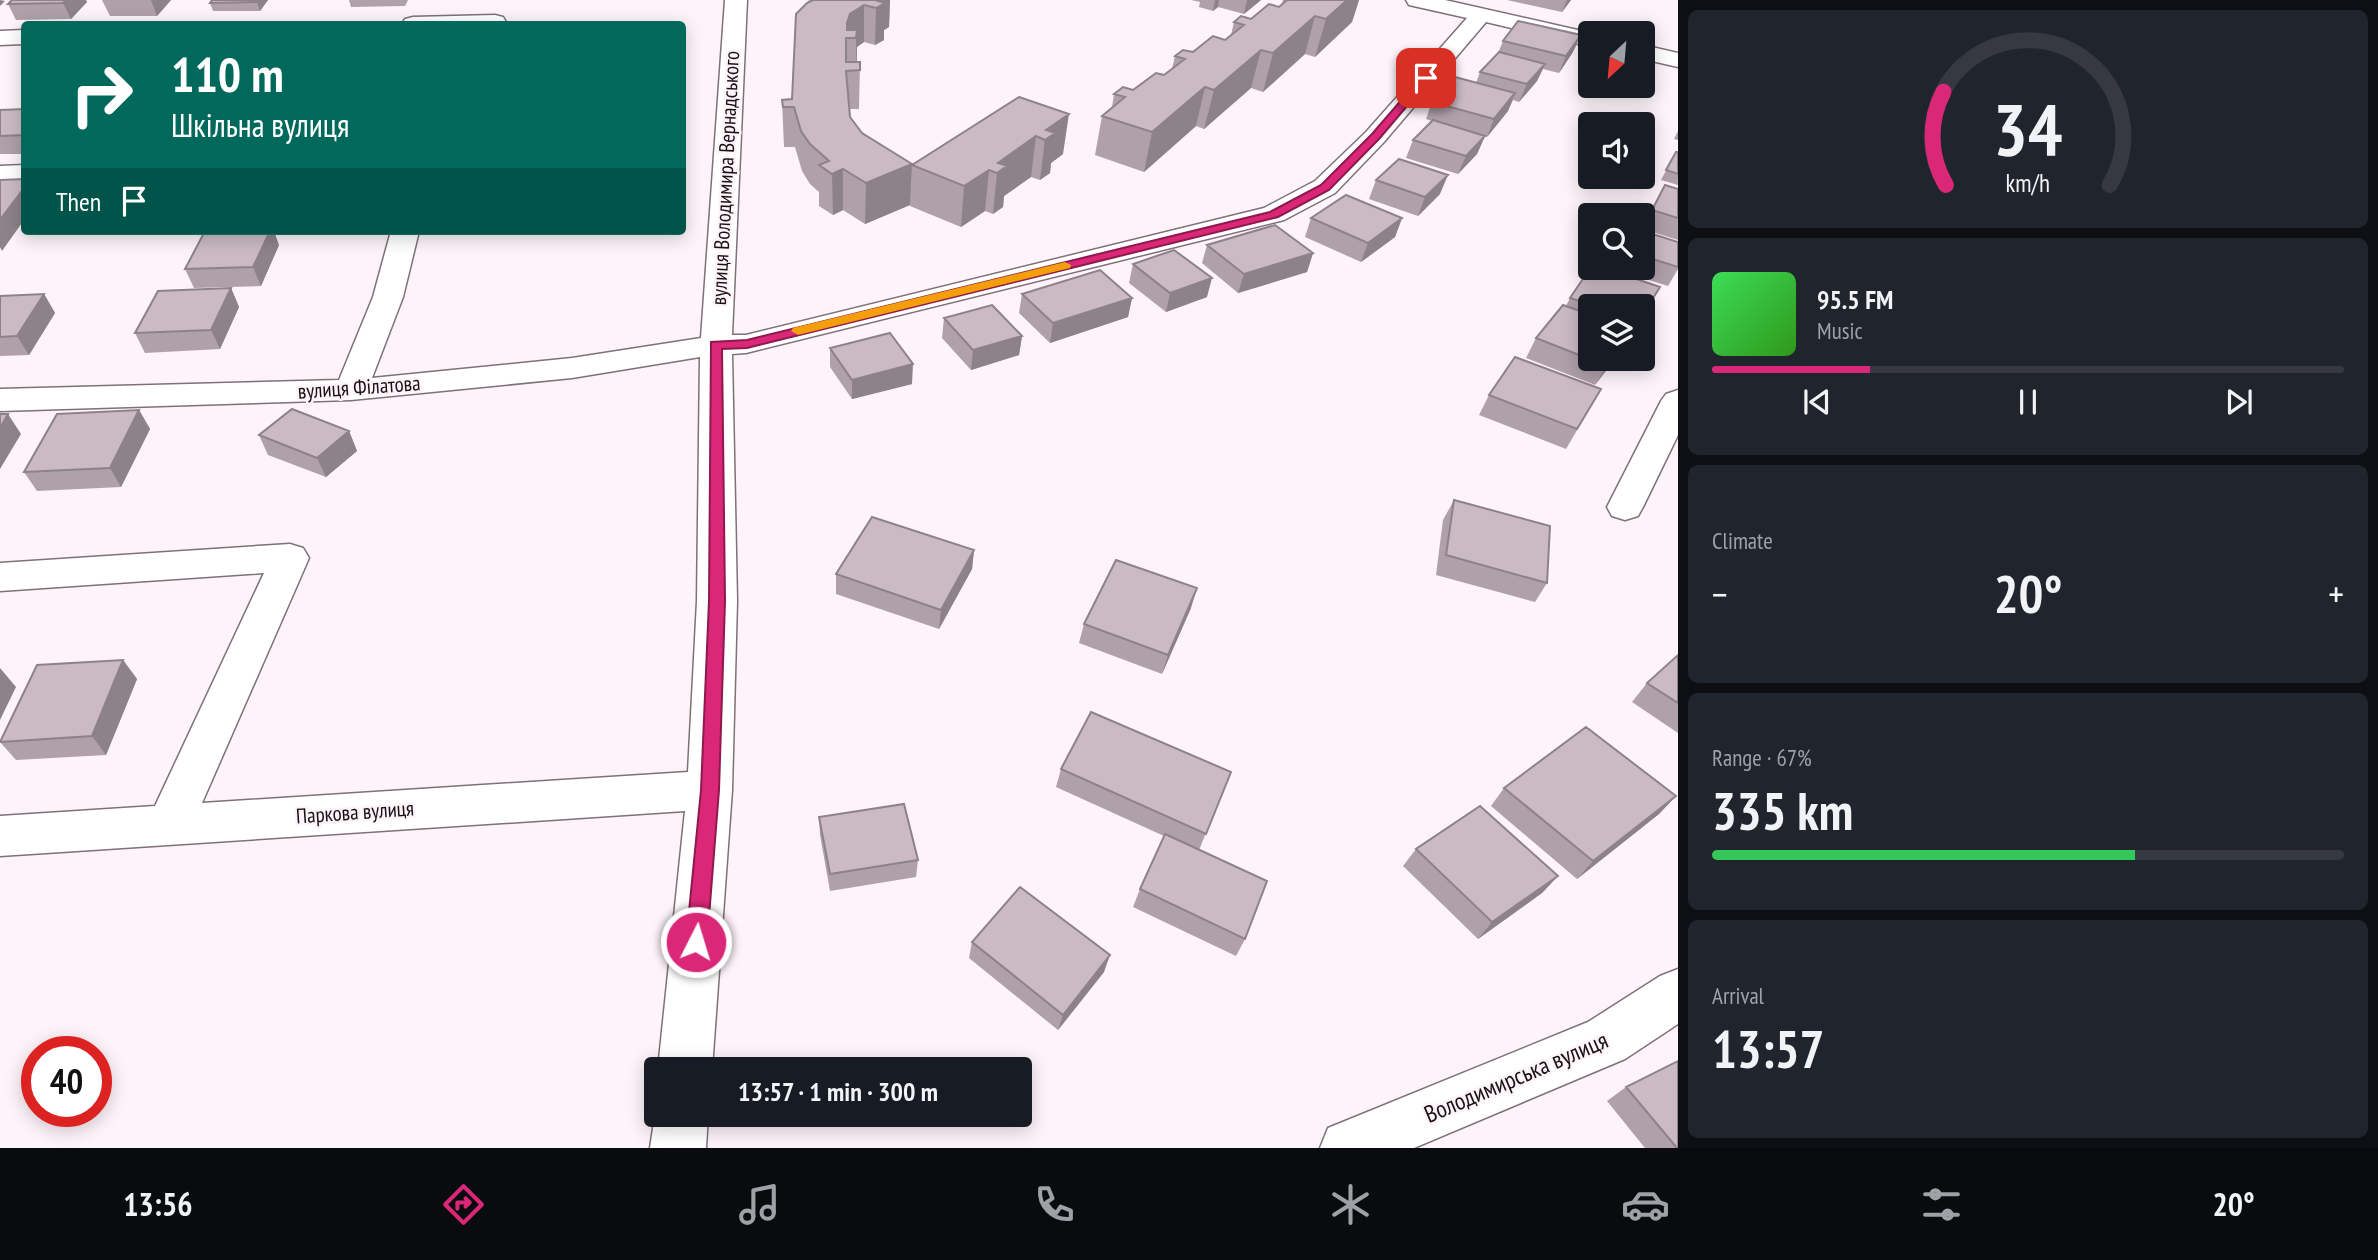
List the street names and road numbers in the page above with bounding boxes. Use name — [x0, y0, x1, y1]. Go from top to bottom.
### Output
street label: вулиця Володимира Вернадського — [705, 50, 745, 306]
street label: вулиця Філатова — [297, 369, 421, 405]
street label: Паркова вулиця — [295, 794, 415, 830]
street label: Володимирська вулиця — [1419, 1024, 1613, 1130]

